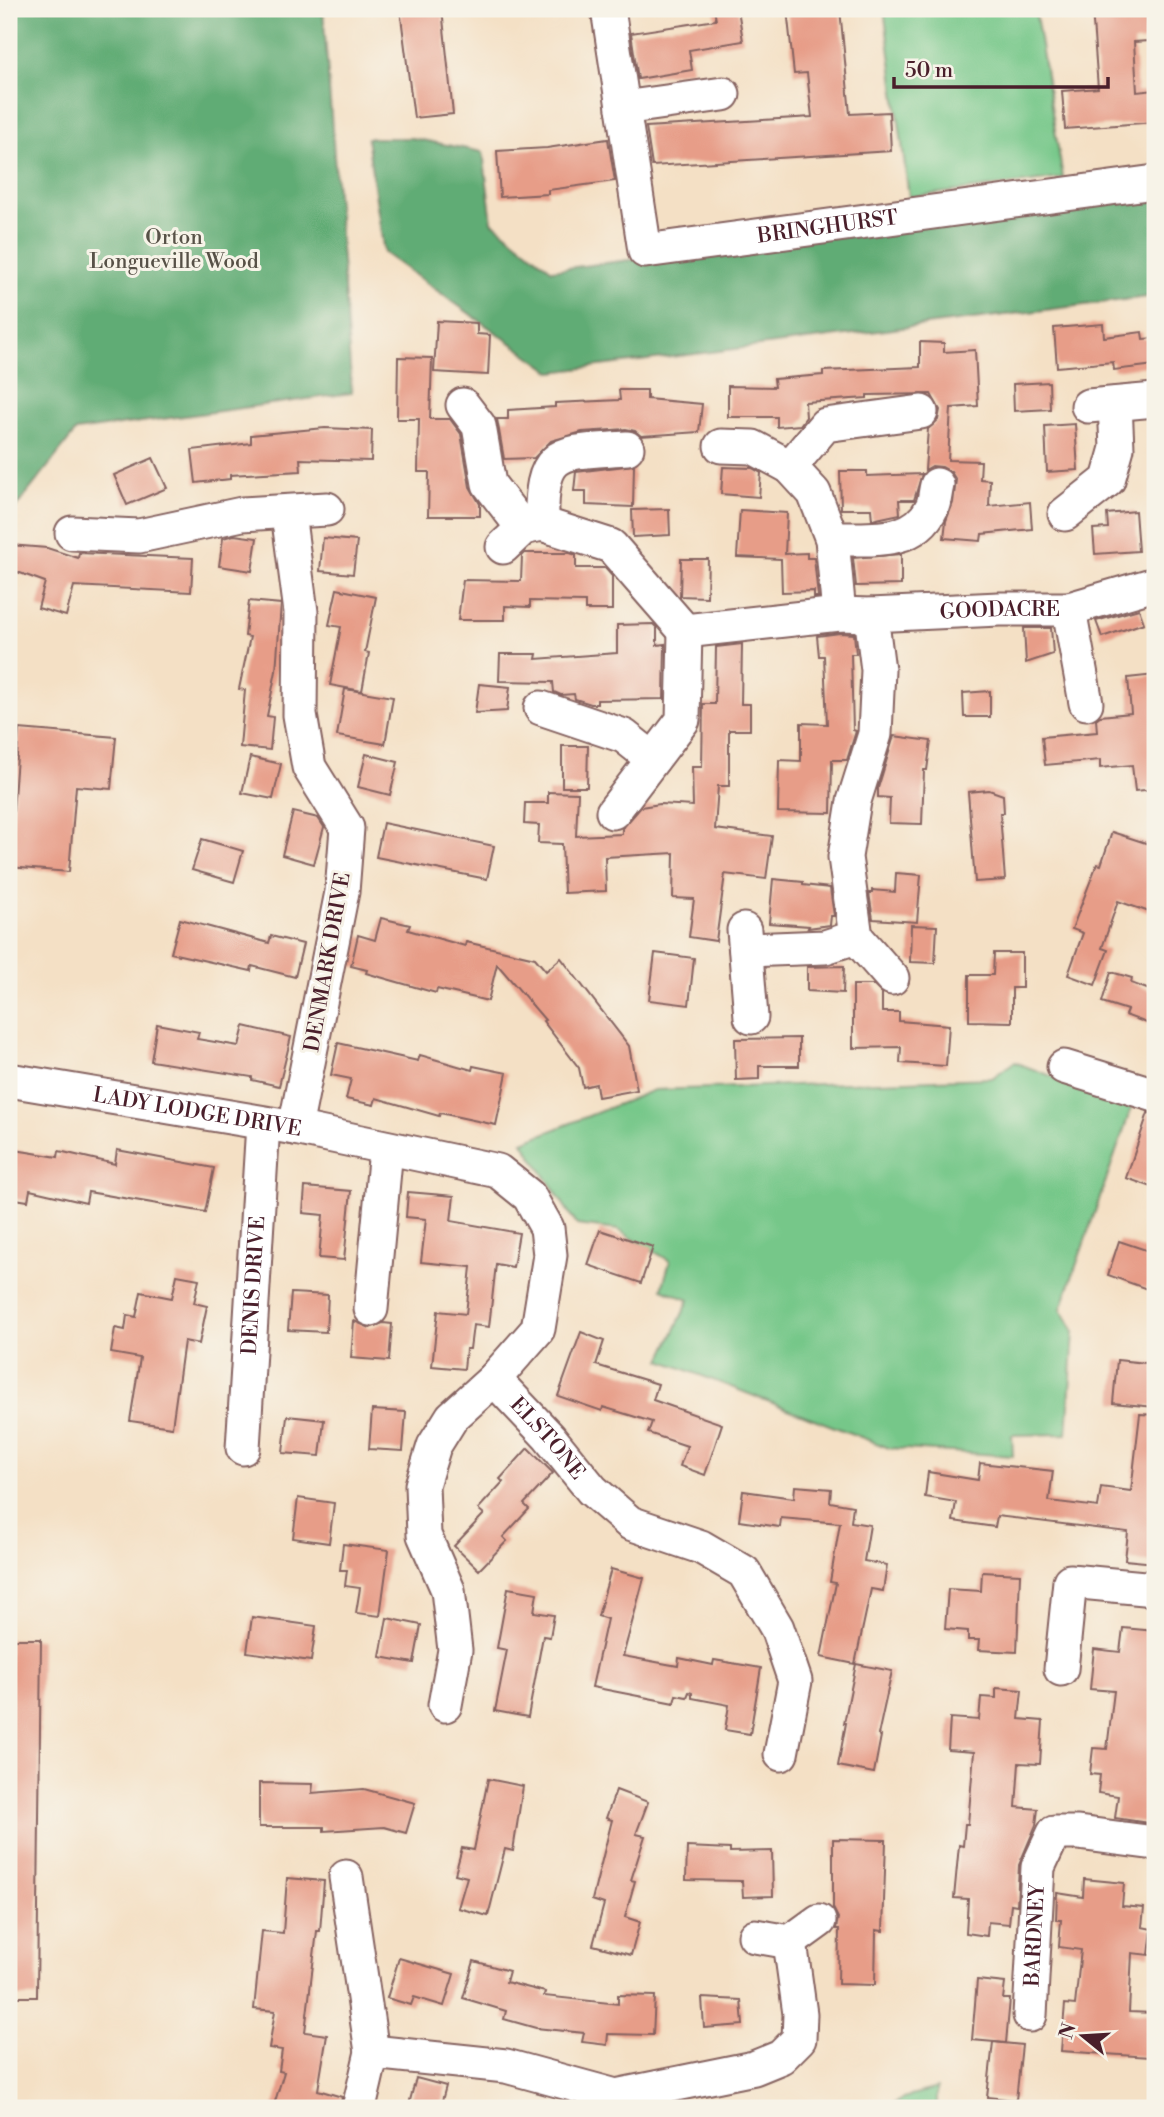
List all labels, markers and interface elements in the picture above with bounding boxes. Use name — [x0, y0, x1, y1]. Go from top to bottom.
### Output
scale bar — [894, 46, 1108, 90]
text: 50 m — [905, 58, 953, 84]
street label: BRINGHURST — [755, 205, 900, 250]
park label: Orton Longueville Wood — [89, 225, 259, 275]
street label: GOODACRE — [939, 597, 1060, 626]
street label: DENMARK DRIVE — [299, 870, 357, 1054]
street label: LADY LODGE DRIVE — [91, 1082, 304, 1143]
street label: DENIS DRIVE — [237, 1215, 271, 1356]
street label: ELSTONE — [504, 1392, 590, 1485]
street label: BARDNEY — [1020, 1882, 1051, 1988]
north arrow — [1048, 2002, 1118, 2072]
text: N — [1054, 2020, 1082, 2042]

